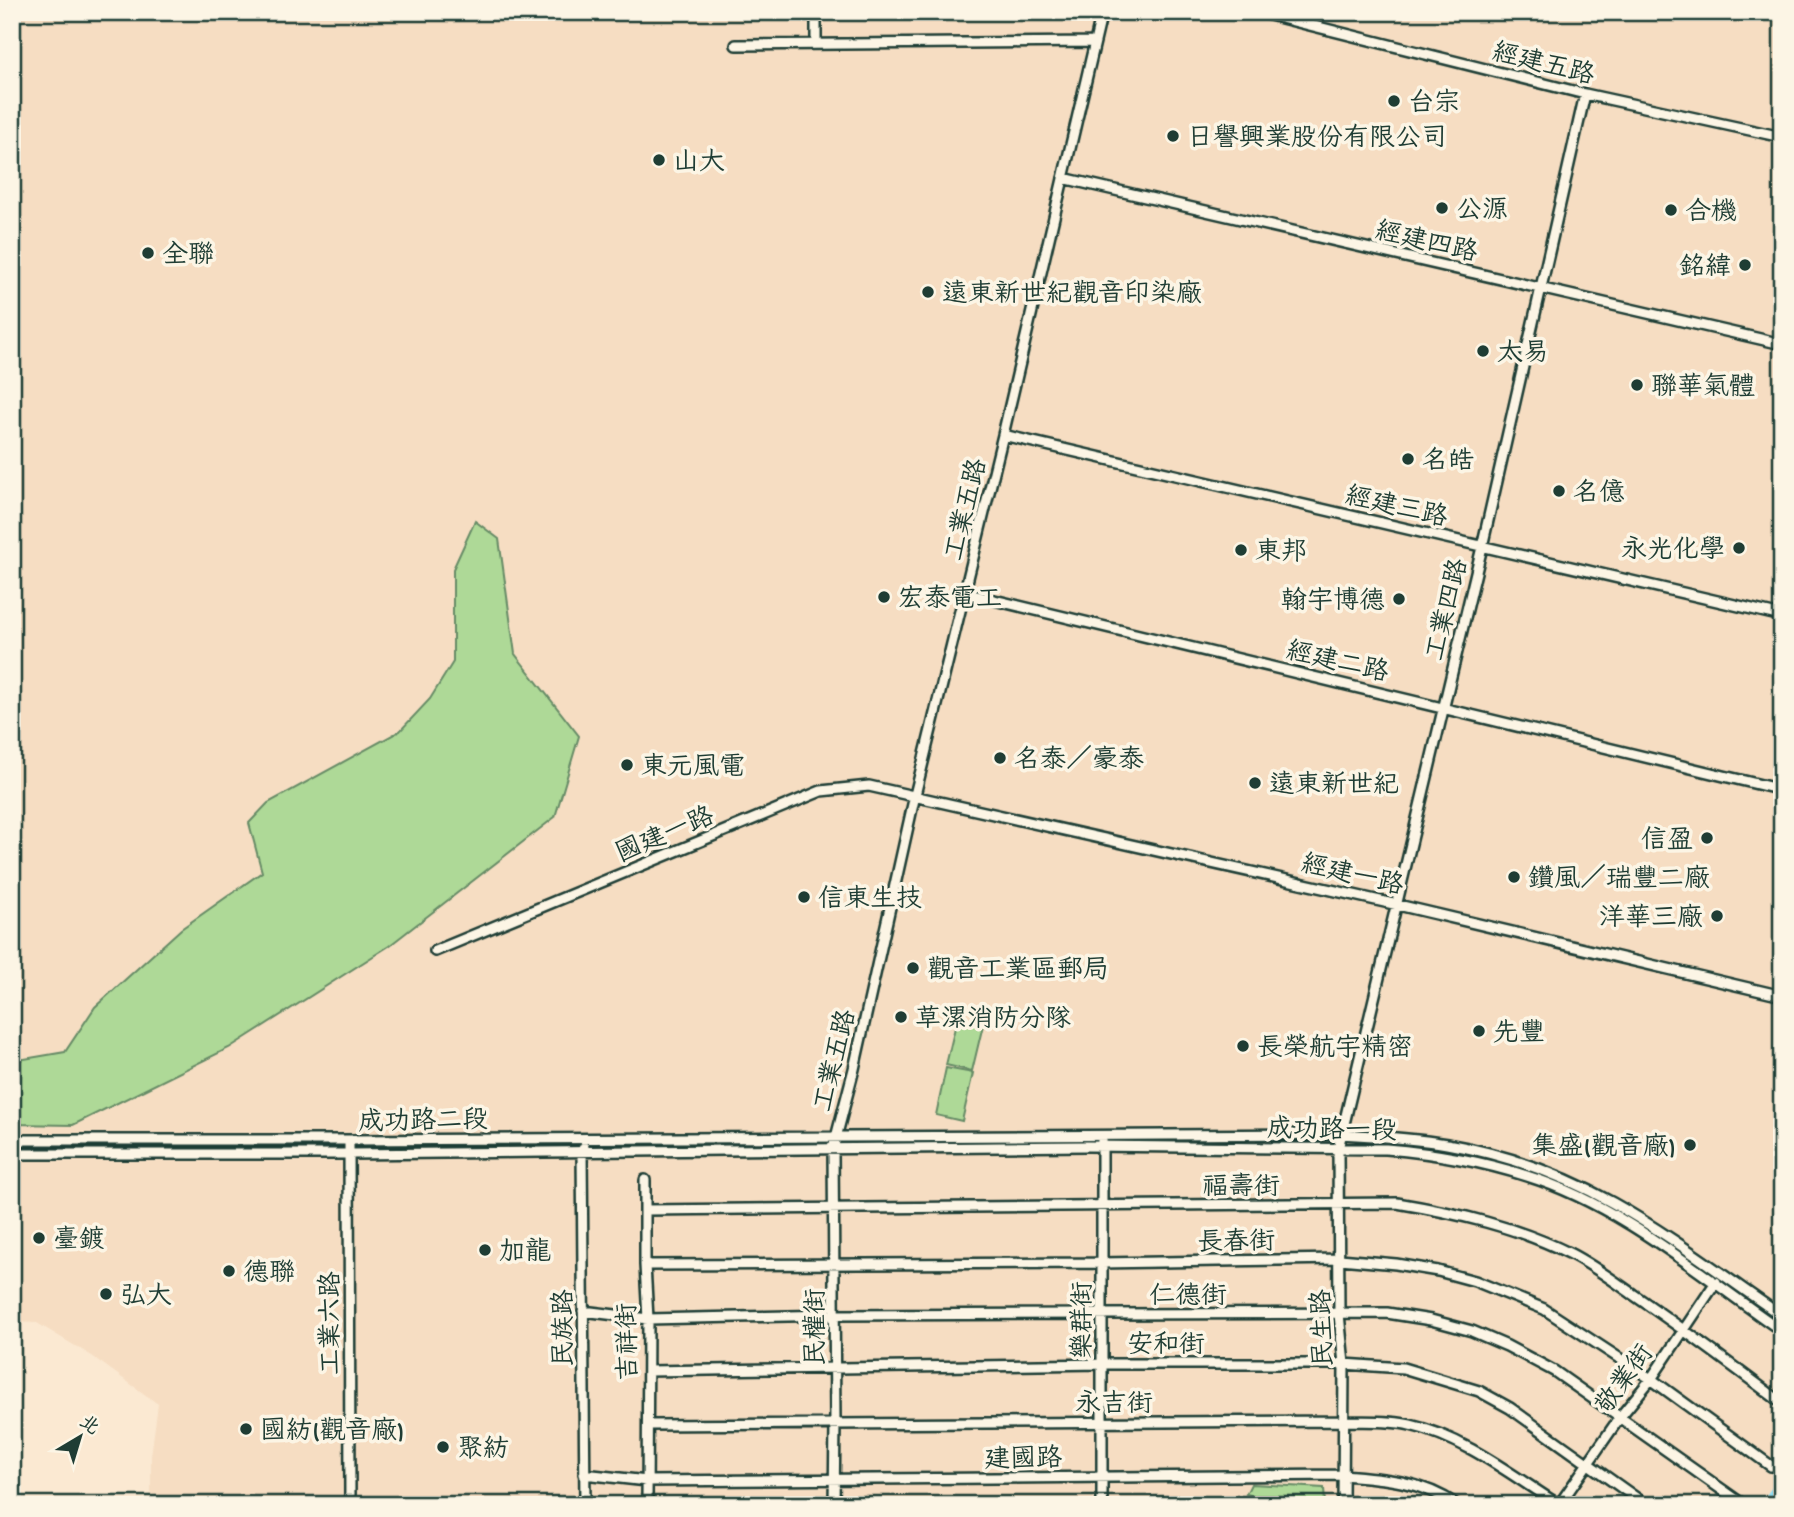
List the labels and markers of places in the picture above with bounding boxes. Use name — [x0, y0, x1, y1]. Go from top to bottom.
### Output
place label: 台宗 — [1408, 88, 1460, 121]
marker: 台宗 — [1386, 93, 1402, 109]
place label: 日譽興業股份有限公司 — [1187, 123, 1447, 156]
marker: 日譽興業股份有限公司 — [1165, 128, 1181, 144]
place label: 山大 — [673, 148, 725, 180]
marker: 山大 — [651, 152, 667, 168]
place label: 公源 — [1456, 197, 1508, 228]
place label: 合機 — [1685, 197, 1737, 230]
marker: 公源 — [1434, 200, 1450, 216]
marker: 合機 — [1663, 202, 1679, 218]
place label: 全聯 — [162, 240, 214, 273]
marker: 全聯 — [140, 245, 156, 261]
place label: 銘緯 — [1679, 252, 1731, 285]
marker: 銘緯 — [1737, 257, 1753, 273]
place label: 遠東新世紀觀音印染廠 — [942, 279, 1202, 312]
marker: 遠東新世紀觀音印染廠 — [920, 284, 936, 300]
place label: 太易 — [1497, 339, 1549, 371]
marker: 太易 — [1475, 343, 1491, 359]
place label: 聯華氣體 — [1651, 372, 1755, 405]
marker: 聯華氣體 — [1629, 377, 1645, 393]
place label: 名皓 — [1422, 446, 1474, 479]
marker: 名皓 — [1400, 451, 1416, 467]
place label: 名億 — [1573, 478, 1625, 511]
marker: 名億 — [1551, 483, 1567, 499]
place label: 永光化學 — [1621, 535, 1725, 568]
place label: 東邦 — [1255, 537, 1307, 570]
marker: 永光化學 — [1731, 540, 1747, 556]
marker: 東邦 — [1233, 542, 1249, 558]
place label: 宏泰電工 — [898, 584, 1002, 617]
place label: 翰宇博德 — [1281, 586, 1385, 619]
marker: 宏泰電工 — [876, 589, 892, 605]
marker: 翰宇博德 — [1391, 591, 1407, 607]
place label: 名泰／豪泰 — [1014, 744, 1144, 778]
marker: 名泰／豪泰 — [992, 750, 1008, 766]
place label: 東元風電 — [641, 752, 745, 785]
marker: 東元風電 — [619, 757, 635, 773]
place label: 遠東新世紀 — [1269, 770, 1399, 803]
marker: 遠東新世紀 — [1247, 775, 1263, 791]
place label: 信盈 — [1641, 826, 1693, 858]
marker: 信盈 — [1699, 830, 1715, 846]
place label: 鑽風／瑞豐二廠 — [1528, 863, 1710, 897]
marker: 鑽風／瑞豐二廠 — [1506, 869, 1522, 885]
place label: 信東生技 — [818, 884, 922, 917]
marker: 信東生技 — [796, 889, 812, 905]
place label: 洋華三廠 — [1599, 903, 1703, 936]
marker: 洋華三廠 — [1709, 908, 1725, 924]
place label: 觀音工業區郵局 — [927, 955, 1109, 988]
marker: 觀音工業區郵局 — [905, 960, 921, 976]
place label: 草漯消防分隊 — [915, 1004, 1071, 1037]
marker: 草漯消防分隊 — [893, 1009, 909, 1025]
place label: 先豐 — [1493, 1018, 1545, 1051]
marker: 先豐 — [1471, 1023, 1487, 1039]
place label: 長榮航宇精密 — [1257, 1033, 1413, 1066]
marker: 長榮航宇精密 — [1235, 1038, 1251, 1054]
place label: 集盛(觀音廠) — [1531, 1132, 1676, 1165]
marker: 集盛(觀音廠) — [1682, 1137, 1698, 1153]
place label: 臺鍍 — [53, 1225, 105, 1258]
marker: 臺鍍 — [31, 1230, 47, 1246]
place label: 加龍 — [499, 1237, 551, 1270]
marker: 加龍 — [477, 1242, 493, 1258]
place label: 德聯 — [243, 1259, 295, 1291]
marker: 德聯 — [221, 1263, 237, 1279]
place label: 弘大 — [120, 1282, 172, 1314]
marker: 弘大 — [98, 1286, 114, 1302]
place label: 國紡(觀音廠) — [260, 1416, 405, 1449]
marker: 國紡(觀音廠) — [238, 1421, 254, 1437]
place label: 聚紡 — [457, 1435, 509, 1467]
marker: 聚紡 — [435, 1439, 451, 1455]

